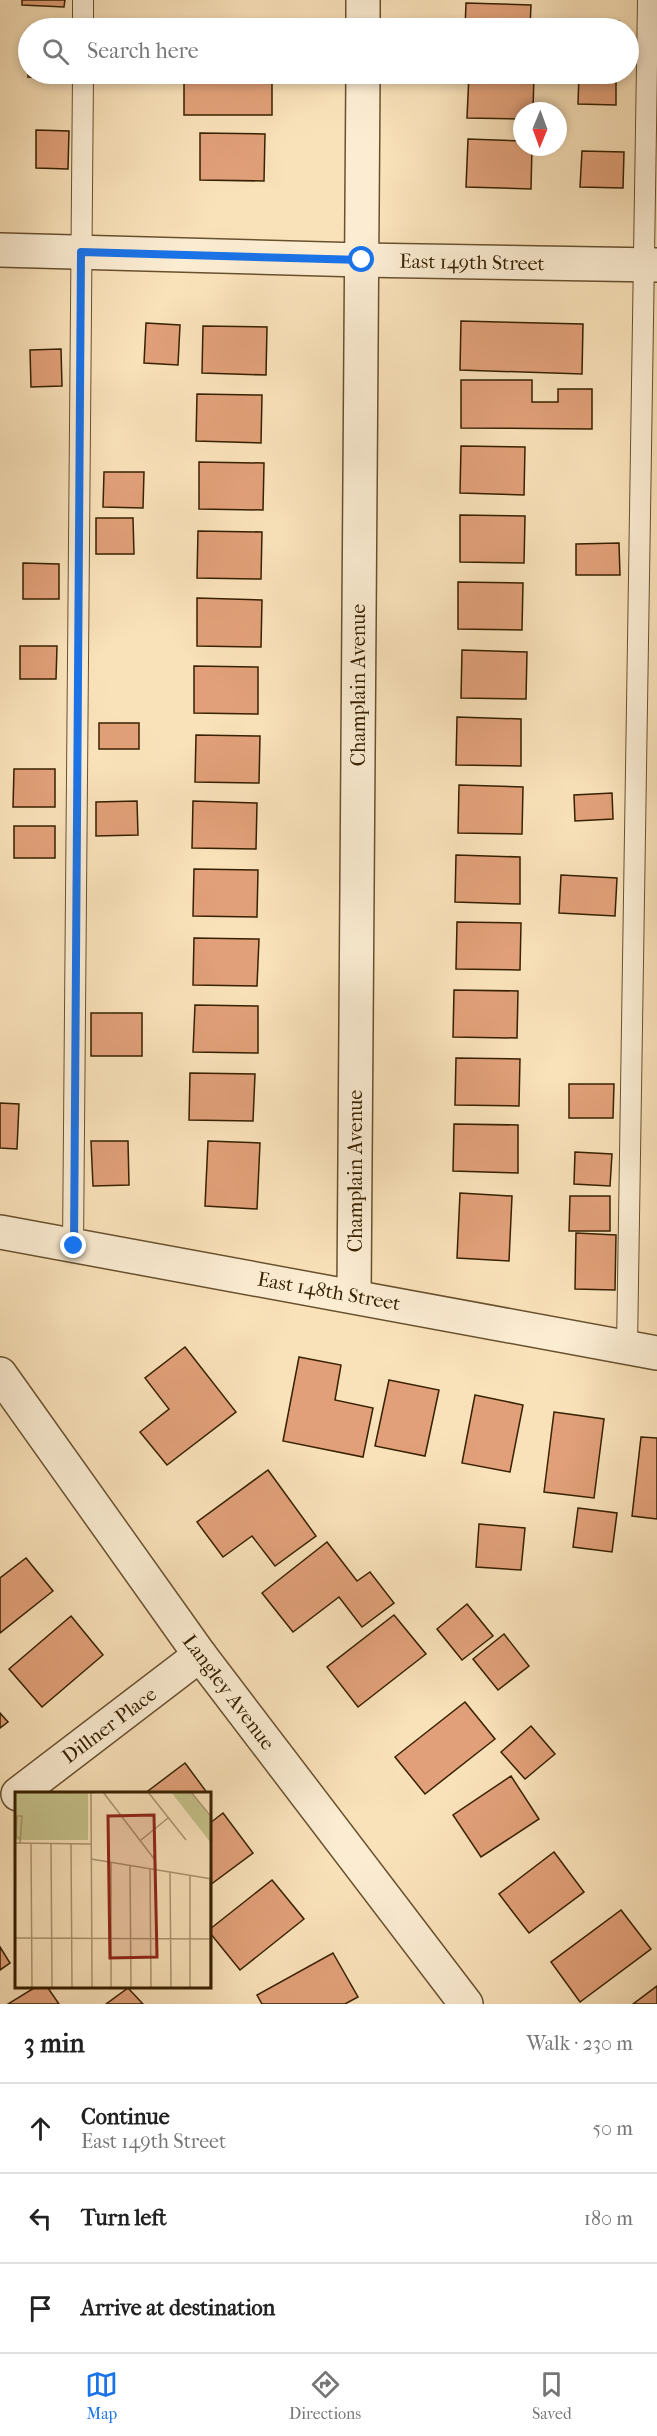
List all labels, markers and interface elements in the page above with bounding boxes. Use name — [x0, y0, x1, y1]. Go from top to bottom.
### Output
search box — [18, 18, 639, 84]
icon: search — [39, 35, 72, 68]
text: Search here — [87, 38, 199, 64]
north arrow — [513, 102, 567, 156]
route start — [348, 246, 374, 272]
street label: East 149th Street — [399, 250, 545, 275]
street label: Champlain Avenue — [347, 604, 370, 766]
street label: Champlain Avenue — [344, 1090, 367, 1252]
route end — [60, 1232, 86, 1258]
street label: East 148th Street — [256, 1268, 402, 1315]
street label: Langley Avenue — [178, 1630, 279, 1754]
street label: Dillner Place — [58, 1682, 161, 1768]
inset map — [15, 1792, 212, 1989]
text: 3 min — [24, 2028, 85, 2059]
text: Walk · 230 m — [527, 2032, 633, 2055]
text: Continue — [81, 2104, 170, 2130]
icon: ahead — [24, 2112, 57, 2145]
text: 50 m — [592, 2117, 633, 2140]
text: East 149th Street — [81, 2130, 226, 2153]
icon: left — [24, 2202, 57, 2235]
text: Turn left — [81, 2205, 167, 2231]
text: 180 m — [584, 2207, 633, 2230]
icon: arrive — [24, 2292, 57, 2325]
text: Arrive at destination — [81, 2295, 275, 2321]
tab: Map — [85, 2368, 118, 2423]
tab: Directions — [289, 2368, 361, 2423]
tab: Saved — [532, 2368, 572, 2423]

